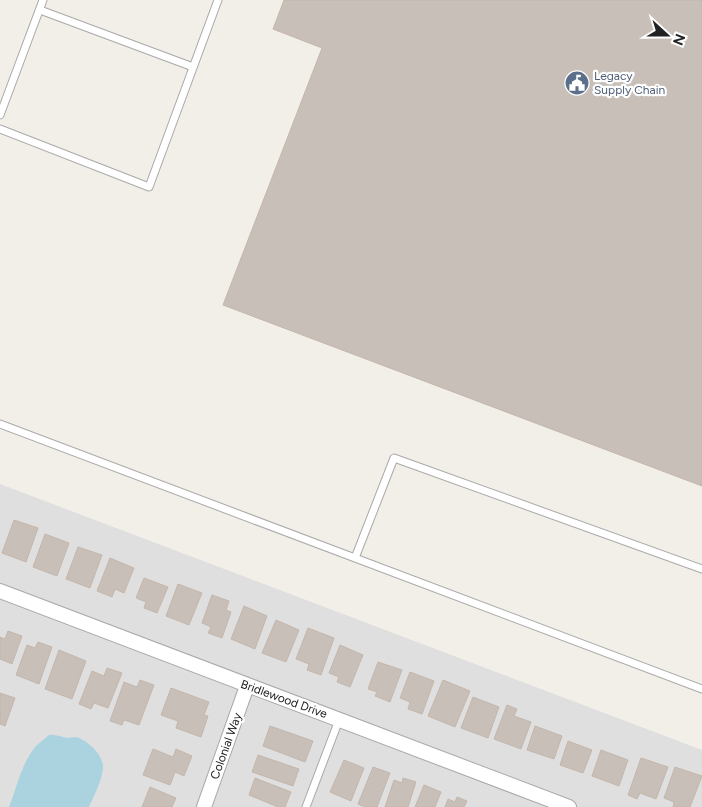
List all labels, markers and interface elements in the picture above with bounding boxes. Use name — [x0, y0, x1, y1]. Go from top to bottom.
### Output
north arrow — [642, 10, 692, 60]
text: N — [669, 31, 689, 48]
place label: Legacy Supply Chain — [594, 69, 665, 97]
public building icon: Legacy Supply Chain — [564, 70, 590, 96]
street label: Bridlewood Drive — [239, 677, 330, 721]
street label: Colonial Way — [207, 710, 245, 781]

